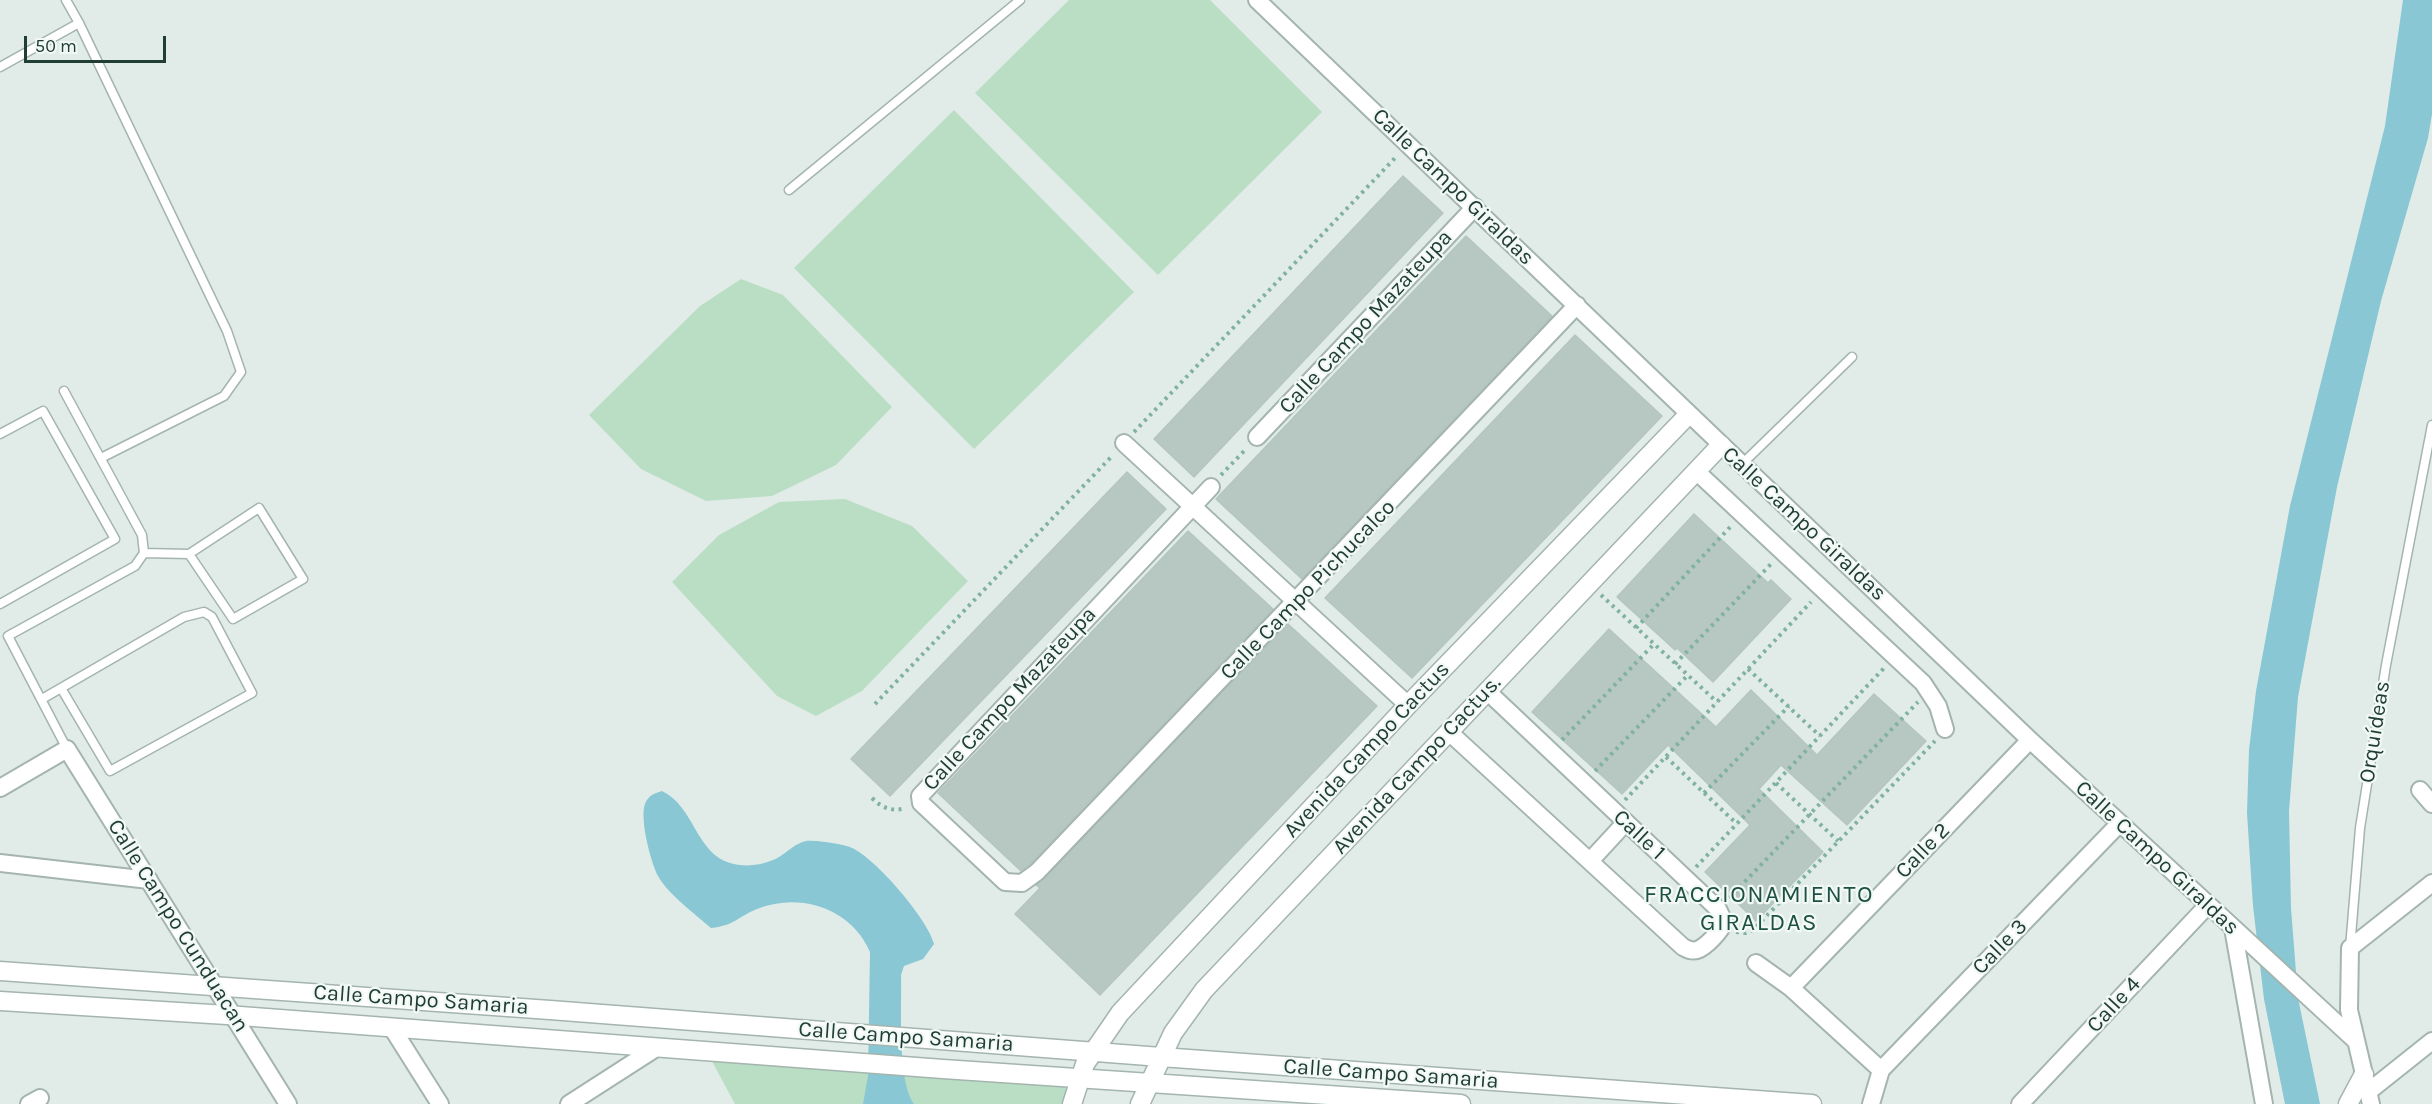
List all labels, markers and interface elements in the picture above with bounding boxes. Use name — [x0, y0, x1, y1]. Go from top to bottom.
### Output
scale bar — [27, 24, 170, 62]
text: 50 m — [35, 35, 77, 57]
street label: Calle Campo Giraldas — [1367, 103, 1539, 271]
street label: Calle Campo Mazateupa — [1274, 225, 1458, 419]
street label: Calle Campo Giraldas — [1717, 441, 1891, 607]
street label: Calle Campo Pichucalco — [1215, 494, 1401, 686]
street label: Calle Campo Mazateupa — [918, 602, 1102, 796]
street label: Avenida Campo Cactus — [1279, 656, 1455, 844]
street label: Avenida Campo Cactus. — [1327, 670, 1507, 860]
street label: Orquídeas — [2354, 679, 2396, 785]
street label: Calle Campo Giraldas — [2070, 775, 2244, 941]
street label: Calle 1 — [1607, 804, 1671, 866]
street label: Calle Campo Cunduacan — [102, 815, 254, 1037]
street label: Calle 2 — [1890, 818, 1956, 884]
district label: FRACCIONAMIENTO GIRALDAS — [1644, 881, 1874, 937]
street label: Calle 3 — [1967, 914, 2033, 980]
street label: Calle 4 — [2082, 972, 2146, 1038]
street label: Calle Campo Samaria — [313, 979, 529, 1021]
street label: Calle Campo Samaria — [798, 1016, 1014, 1058]
street label: Calle Campo Samaria — [1283, 1053, 1499, 1095]

